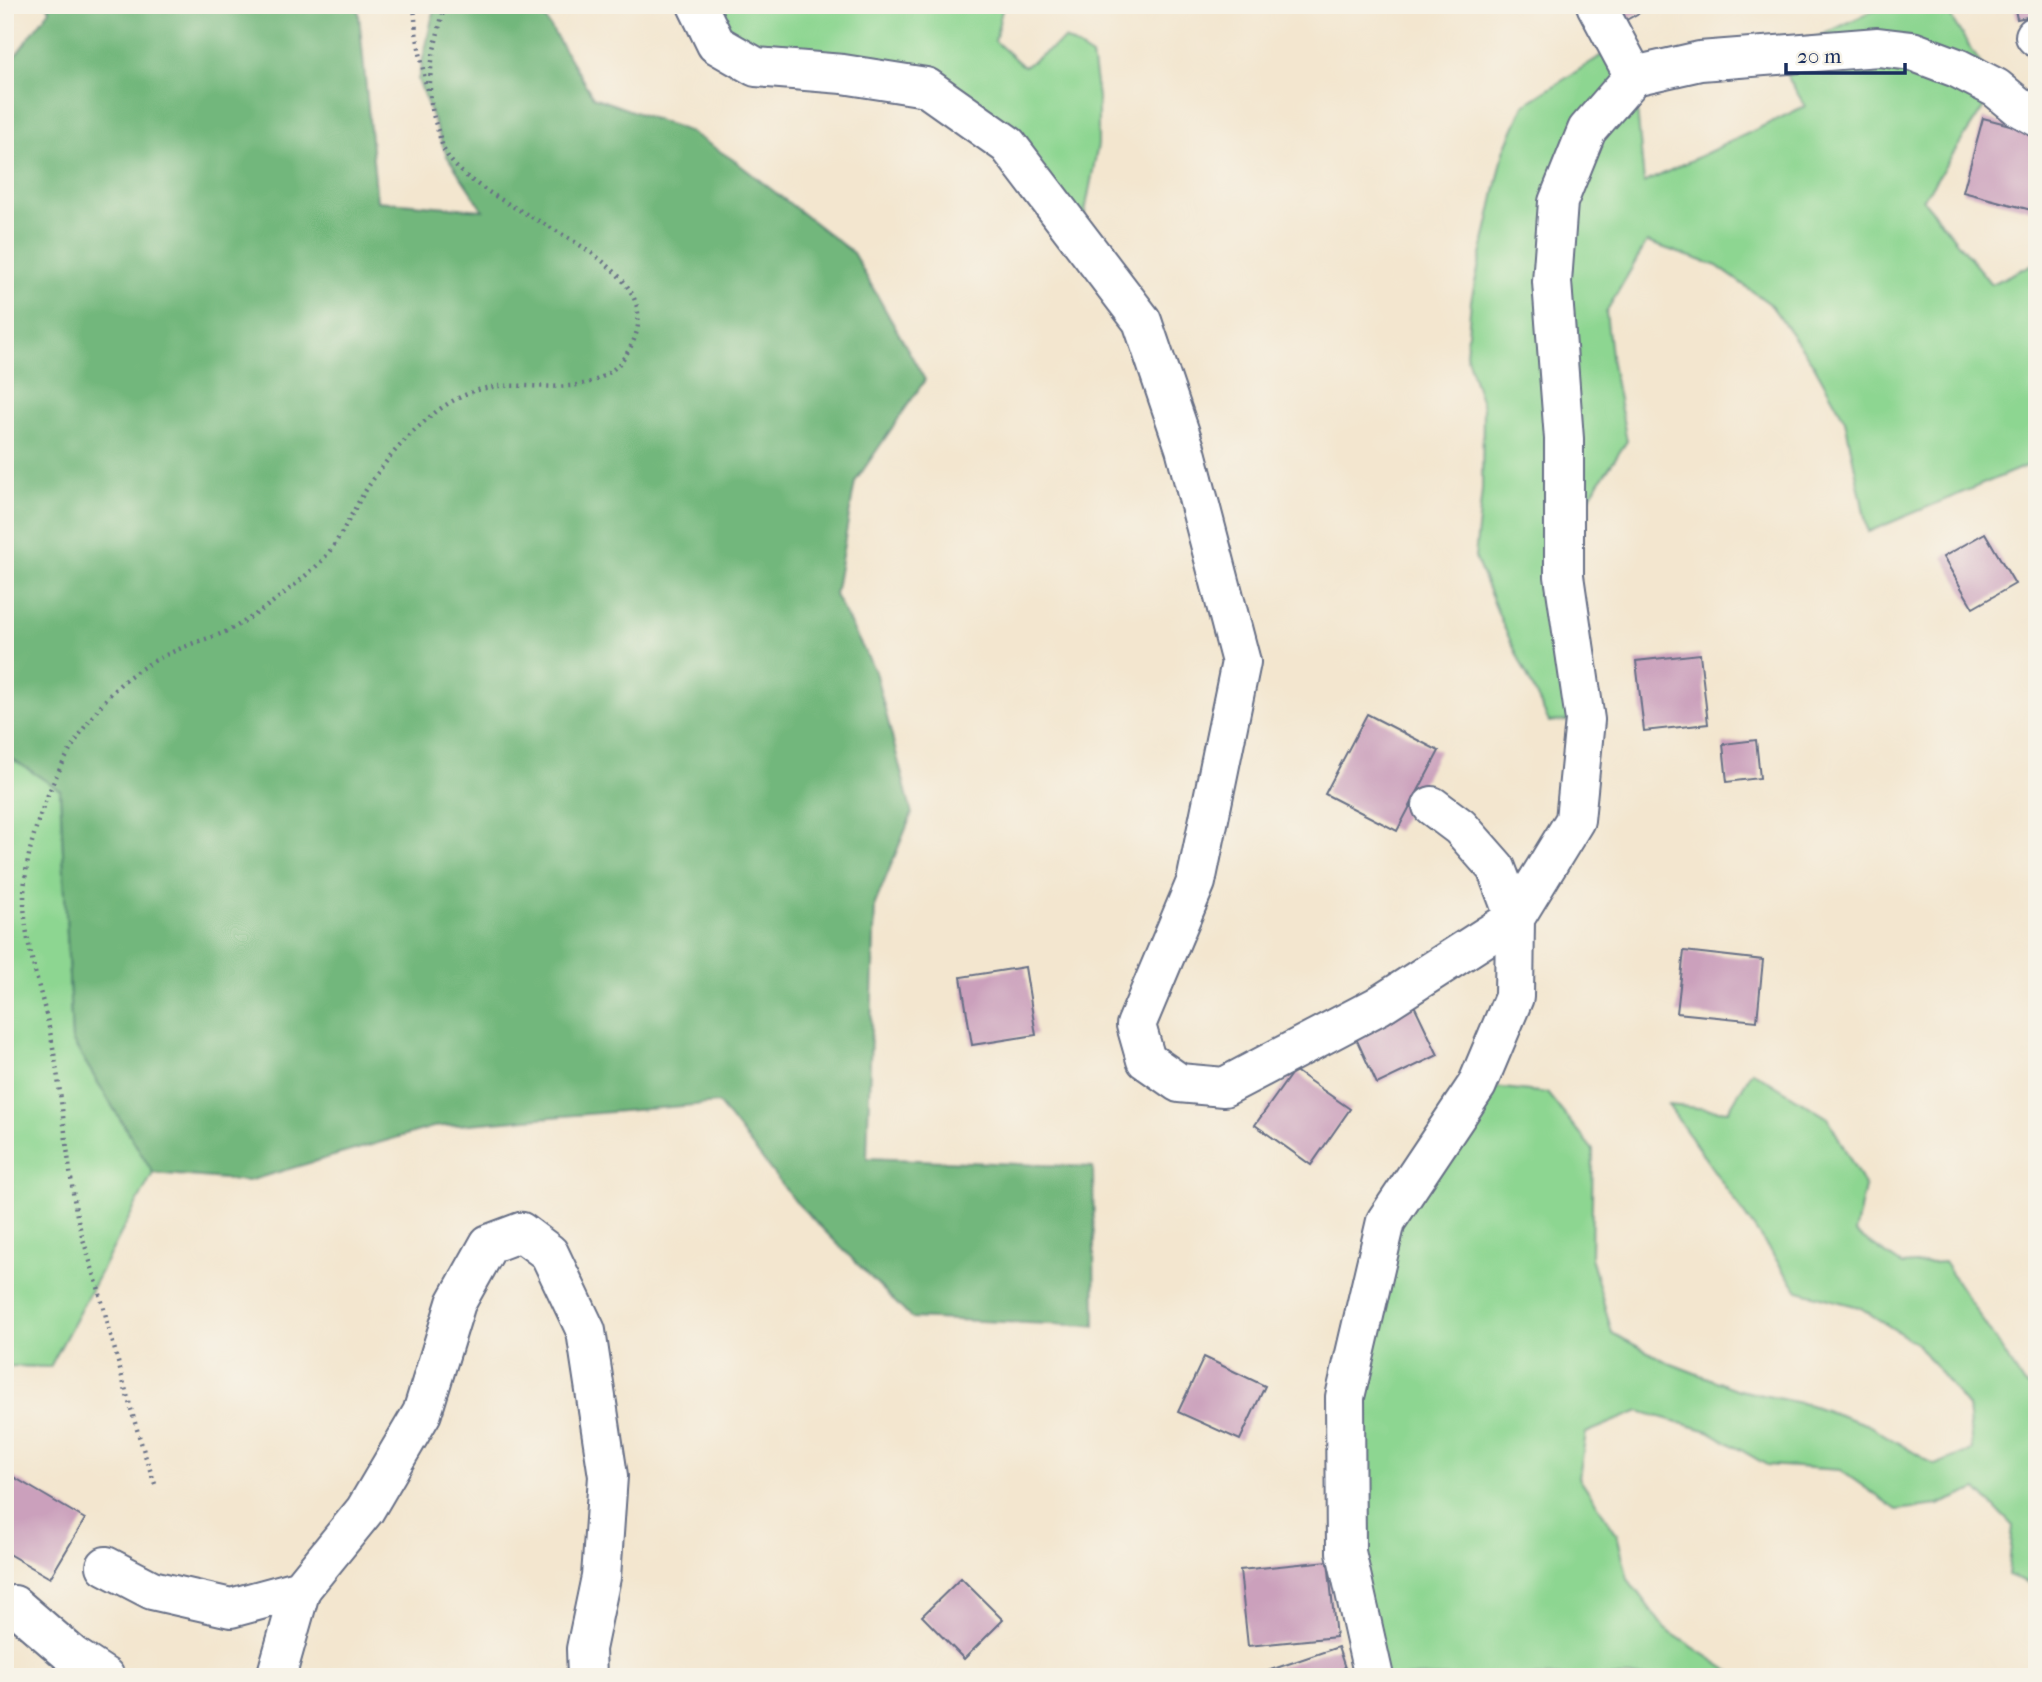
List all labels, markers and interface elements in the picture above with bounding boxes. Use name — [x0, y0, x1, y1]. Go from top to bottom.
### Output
scale bar — [1786, 32, 1906, 76]
text: 20 m — [1797, 44, 1842, 68]

